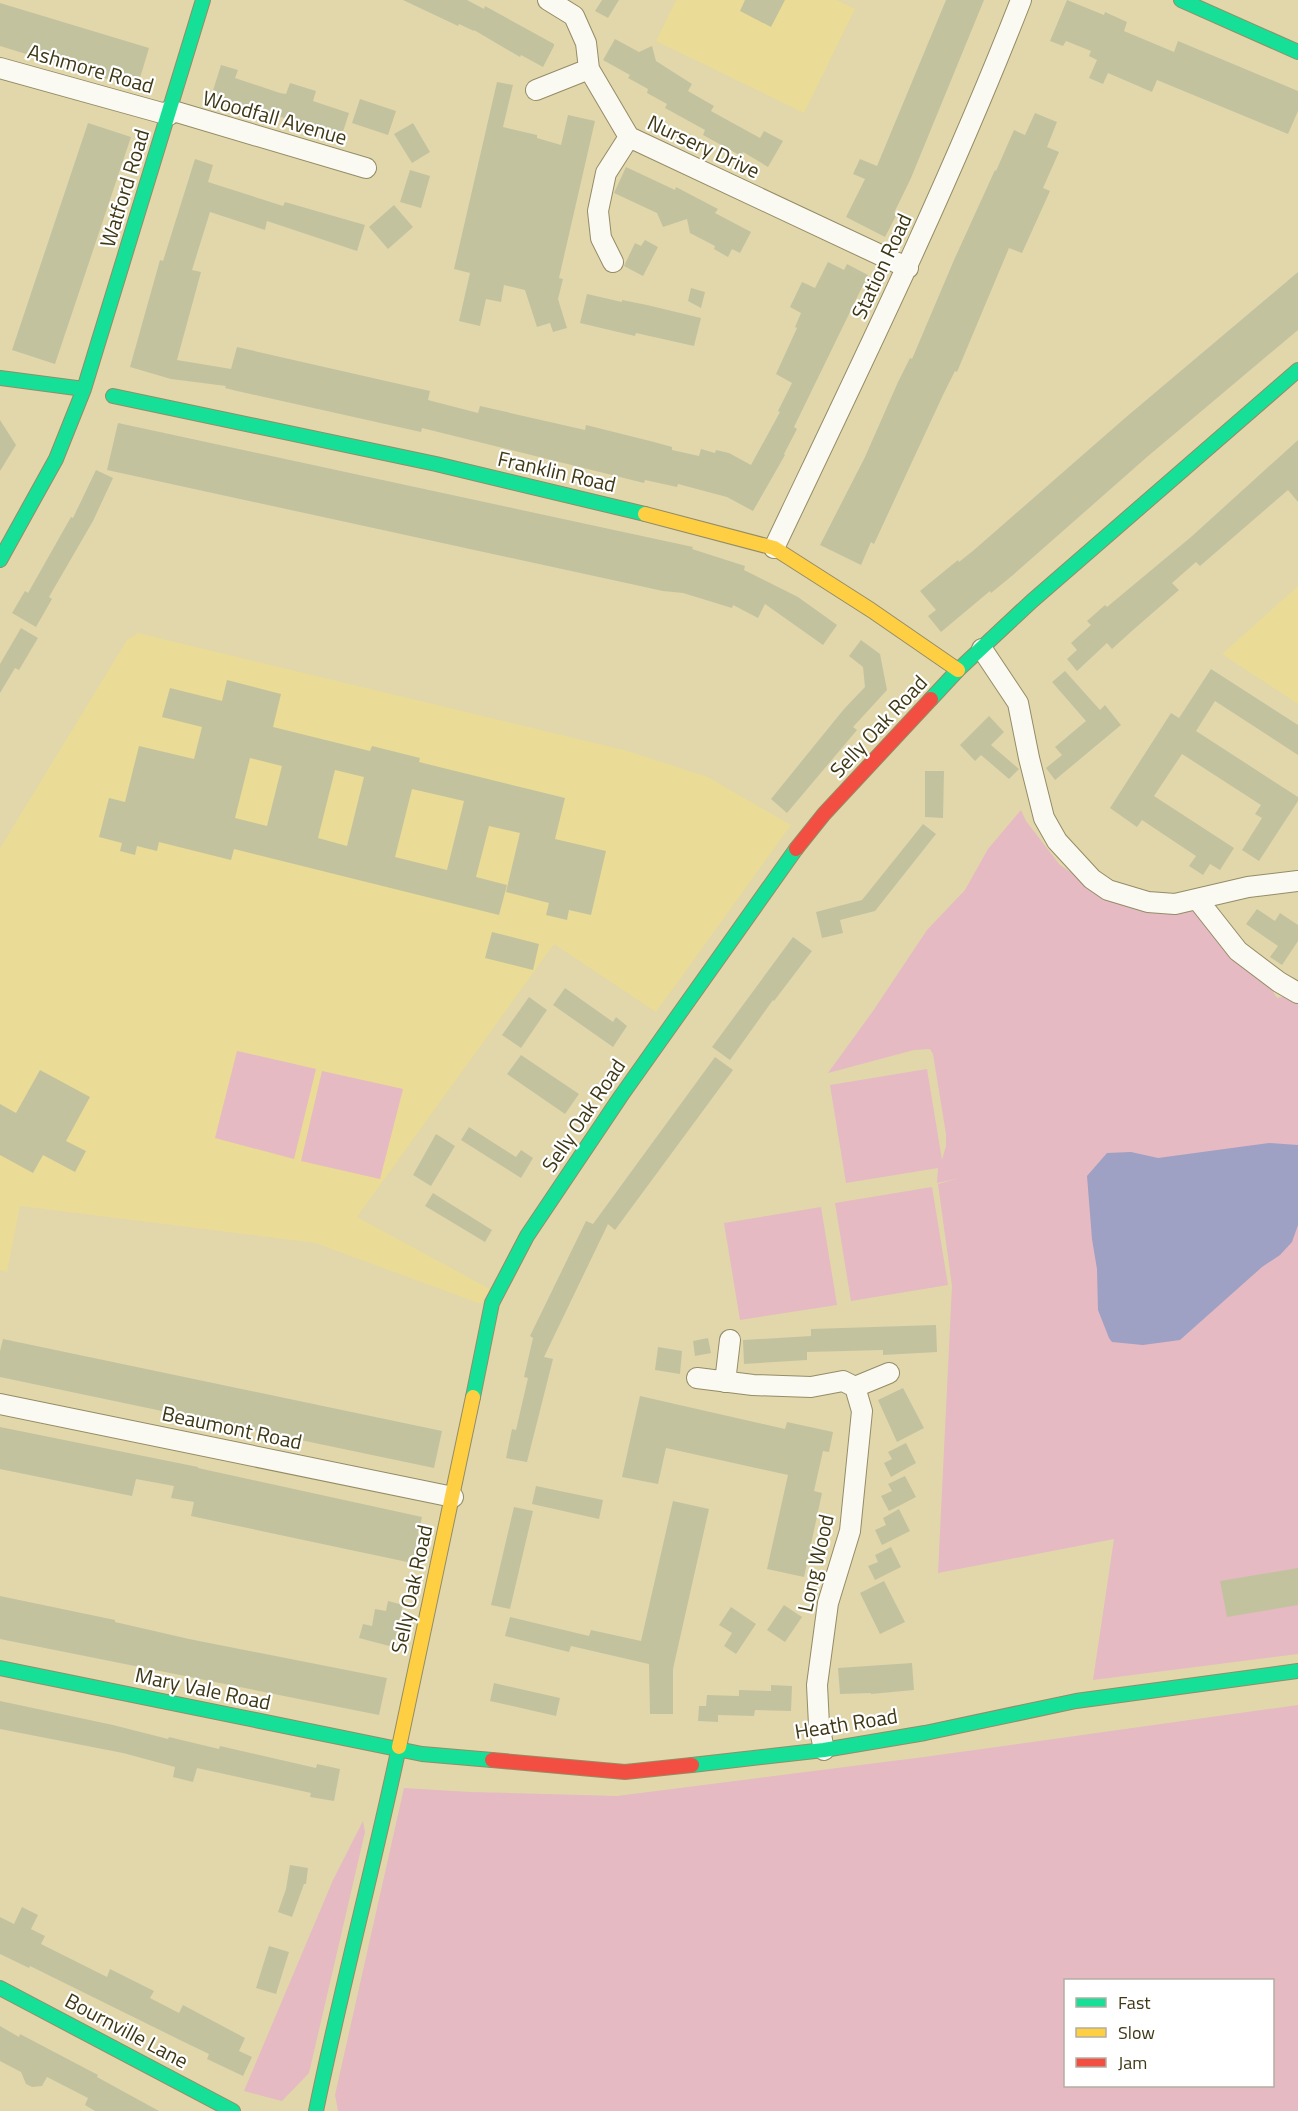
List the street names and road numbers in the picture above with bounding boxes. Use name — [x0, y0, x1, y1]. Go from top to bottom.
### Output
street label: Ashmore Road — [24, 35, 158, 101]
street label: Woodfall Avenue — [199, 81, 351, 153]
street label: Nursery Drive — [642, 106, 766, 186]
street label: Watford Road — [91, 125, 157, 251]
street label: Station Road — [843, 208, 919, 324]
street label: Franklin Road — [495, 442, 619, 500]
street label: Selly Oak Road — [822, 667, 934, 785]
street label: Selly Oak Road — [533, 1052, 633, 1178]
street label: Beaumont Road — [159, 1397, 305, 1457]
street label: Long Wood — [788, 1511, 842, 1615]
street label: Selly Oak Road — [382, 1522, 440, 1656]
street label: Mary Vale Road — [132, 1658, 274, 1718]
street label: Heath Road — [792, 1699, 900, 1747]
street label: Bournville Lane — [60, 1984, 194, 2076]

